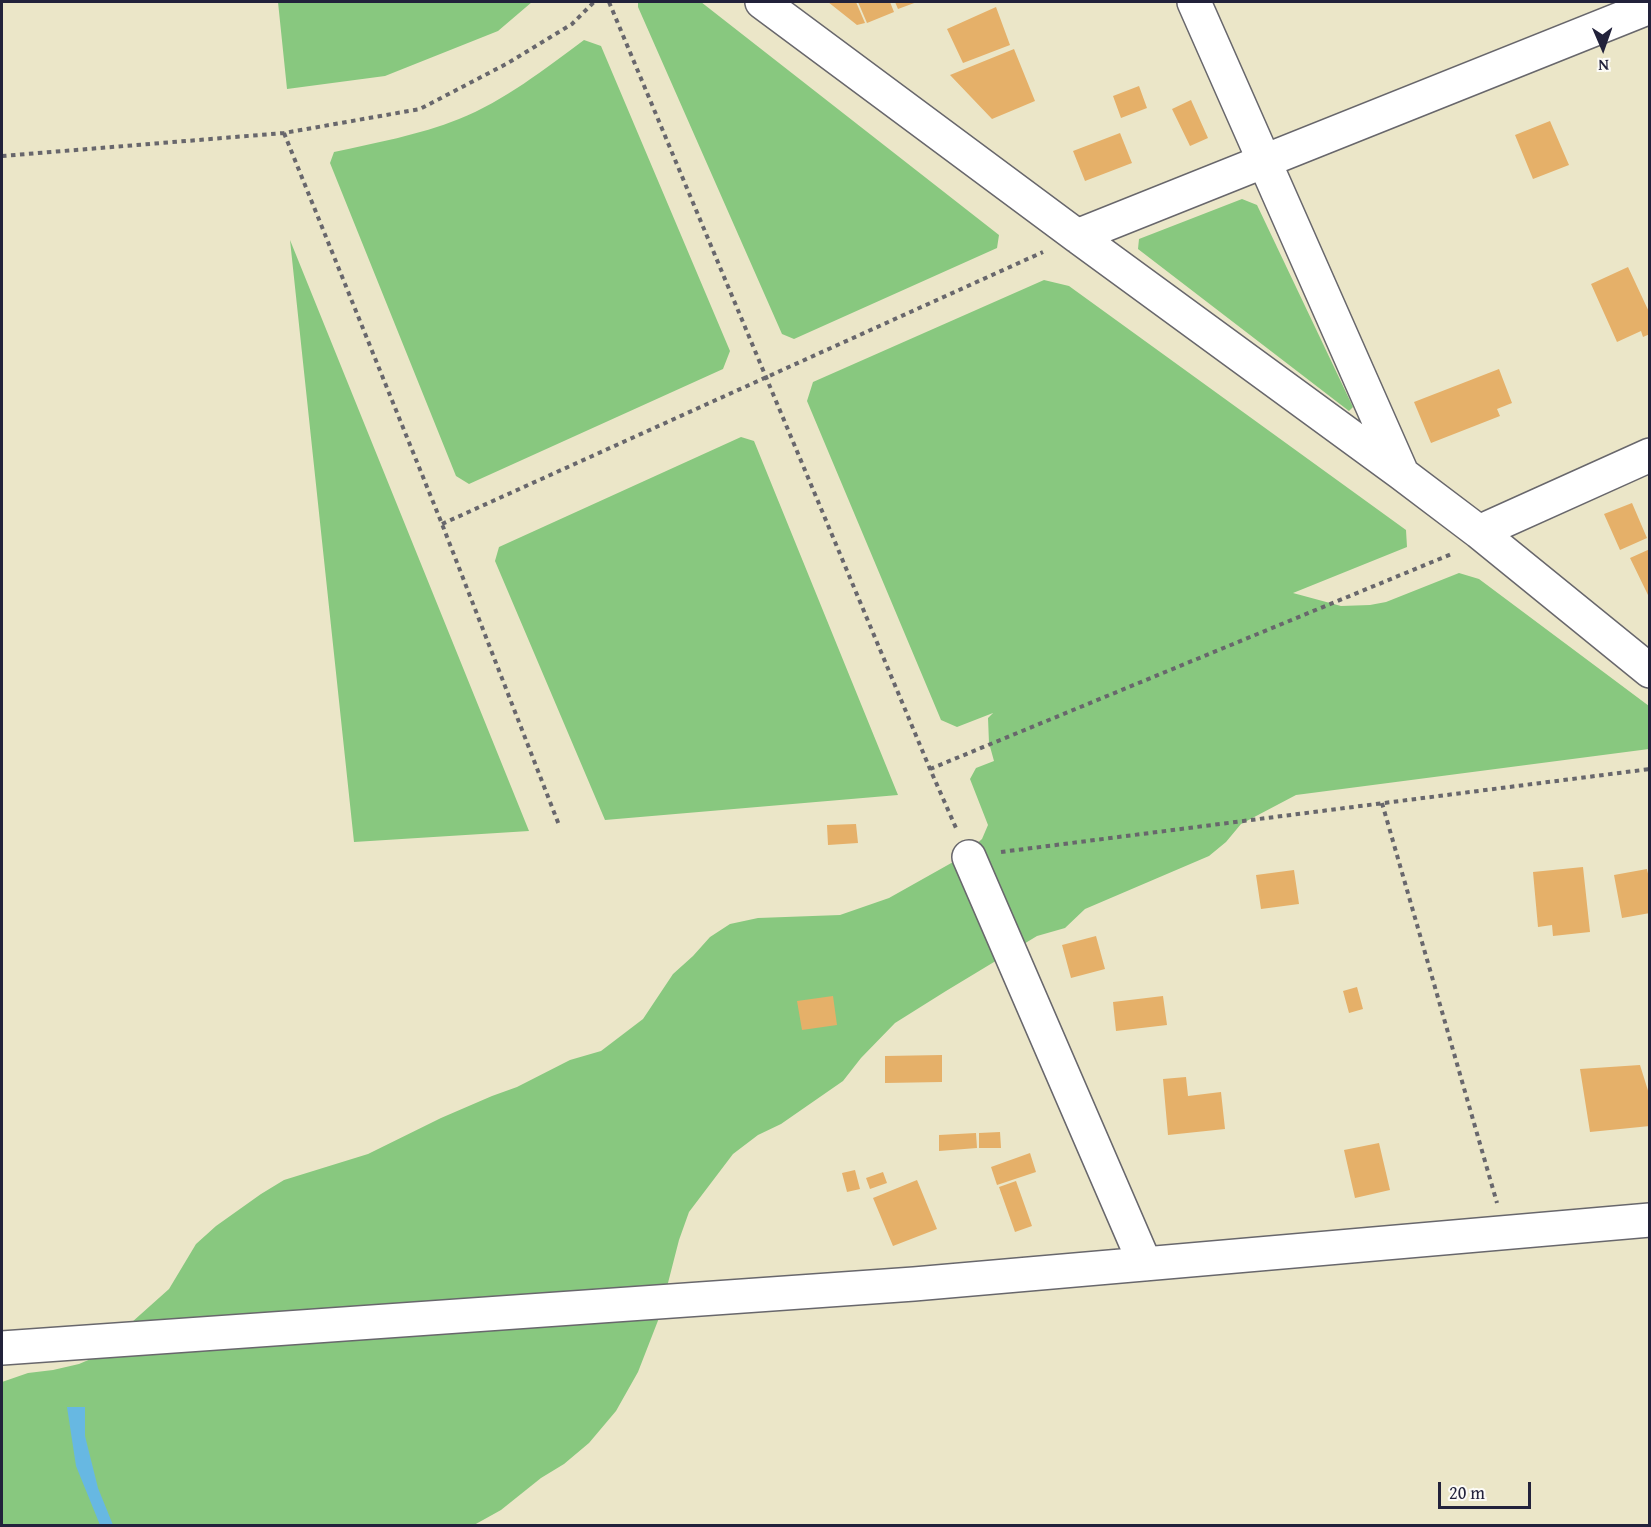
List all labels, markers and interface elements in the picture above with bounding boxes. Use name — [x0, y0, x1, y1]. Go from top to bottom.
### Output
north arrow — [1573, 18, 1633, 78]
text: N — [1598, 54, 1609, 78]
scale bar — [1441, 1470, 1534, 1508]
text: 20 m — [1449, 1479, 1485, 1506]

